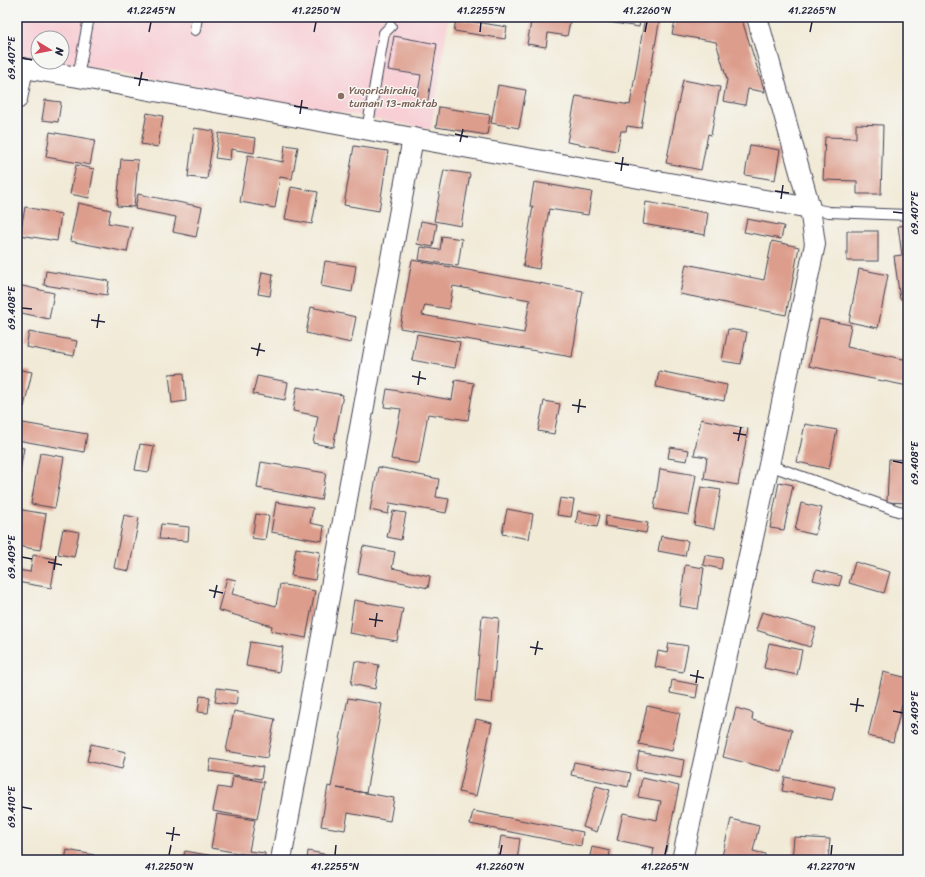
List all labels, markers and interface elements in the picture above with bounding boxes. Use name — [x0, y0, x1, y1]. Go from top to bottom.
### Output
text: 41.2245°N — [127, 2, 175, 20]
text: 41.2250°N — [292, 2, 340, 20]
text: 41.2255°N — [457, 2, 505, 20]
text: 41.2260°N — [623, 2, 671, 20]
text: 41.2265°N — [788, 2, 836, 20]
north arrow — [30, 30, 70, 70]
text: 69.407°E — [3, 35, 21, 79]
text: N — [49, 45, 70, 57]
place label: Yuqorichirchiq tumani 13-maktab — [349, 81, 437, 113]
marker: Yuqorichirchiq tumani 13-maktab — [336, 91, 346, 101]
text: 69.407°E — [906, 190, 924, 234]
text: 69.408°E — [3, 285, 21, 330]
text: 69.408°E — [906, 440, 924, 485]
text: 69.409°E — [3, 534, 21, 579]
text: 69.409°E — [906, 690, 924, 735]
text: 69.410°E — [3, 785, 21, 828]
text: 41.2250°N — [145, 858, 193, 876]
text: 41.2255°N — [311, 858, 359, 876]
text: 41.2260°N — [476, 858, 524, 876]
text: 41.2265°N — [641, 858, 689, 876]
text: 41.2270°N — [807, 858, 855, 876]

